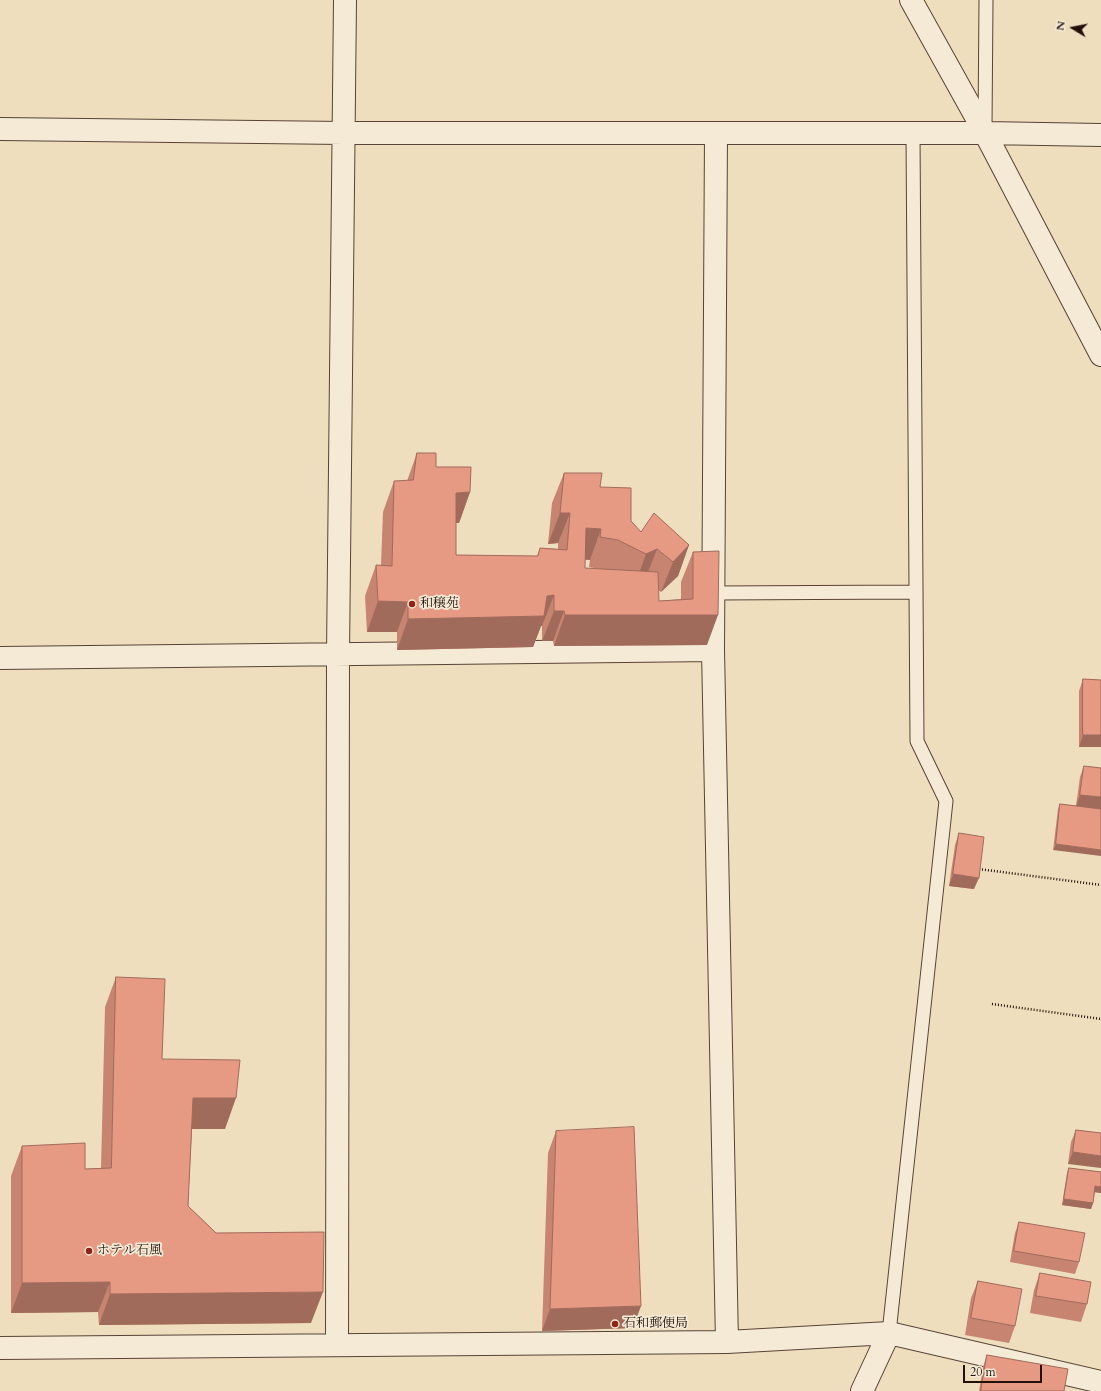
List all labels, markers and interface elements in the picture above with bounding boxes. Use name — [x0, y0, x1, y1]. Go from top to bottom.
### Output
north arrow — [1053, 8, 1093, 48]
text: N — [1052, 20, 1069, 32]
place label: 和穣苑 — [420, 596, 459, 612]
marker: 和穣苑 — [407, 599, 417, 609]
place label: ホテル石風 — [97, 1243, 162, 1259]
marker: ホテル石風 — [84, 1246, 94, 1256]
place label: 石和郵便局 — [623, 1316, 688, 1332]
marker: 石和郵便局 — [610, 1319, 620, 1329]
scale bar — [965, 1357, 1044, 1383]
text: 20 m — [970, 1364, 996, 1380]

